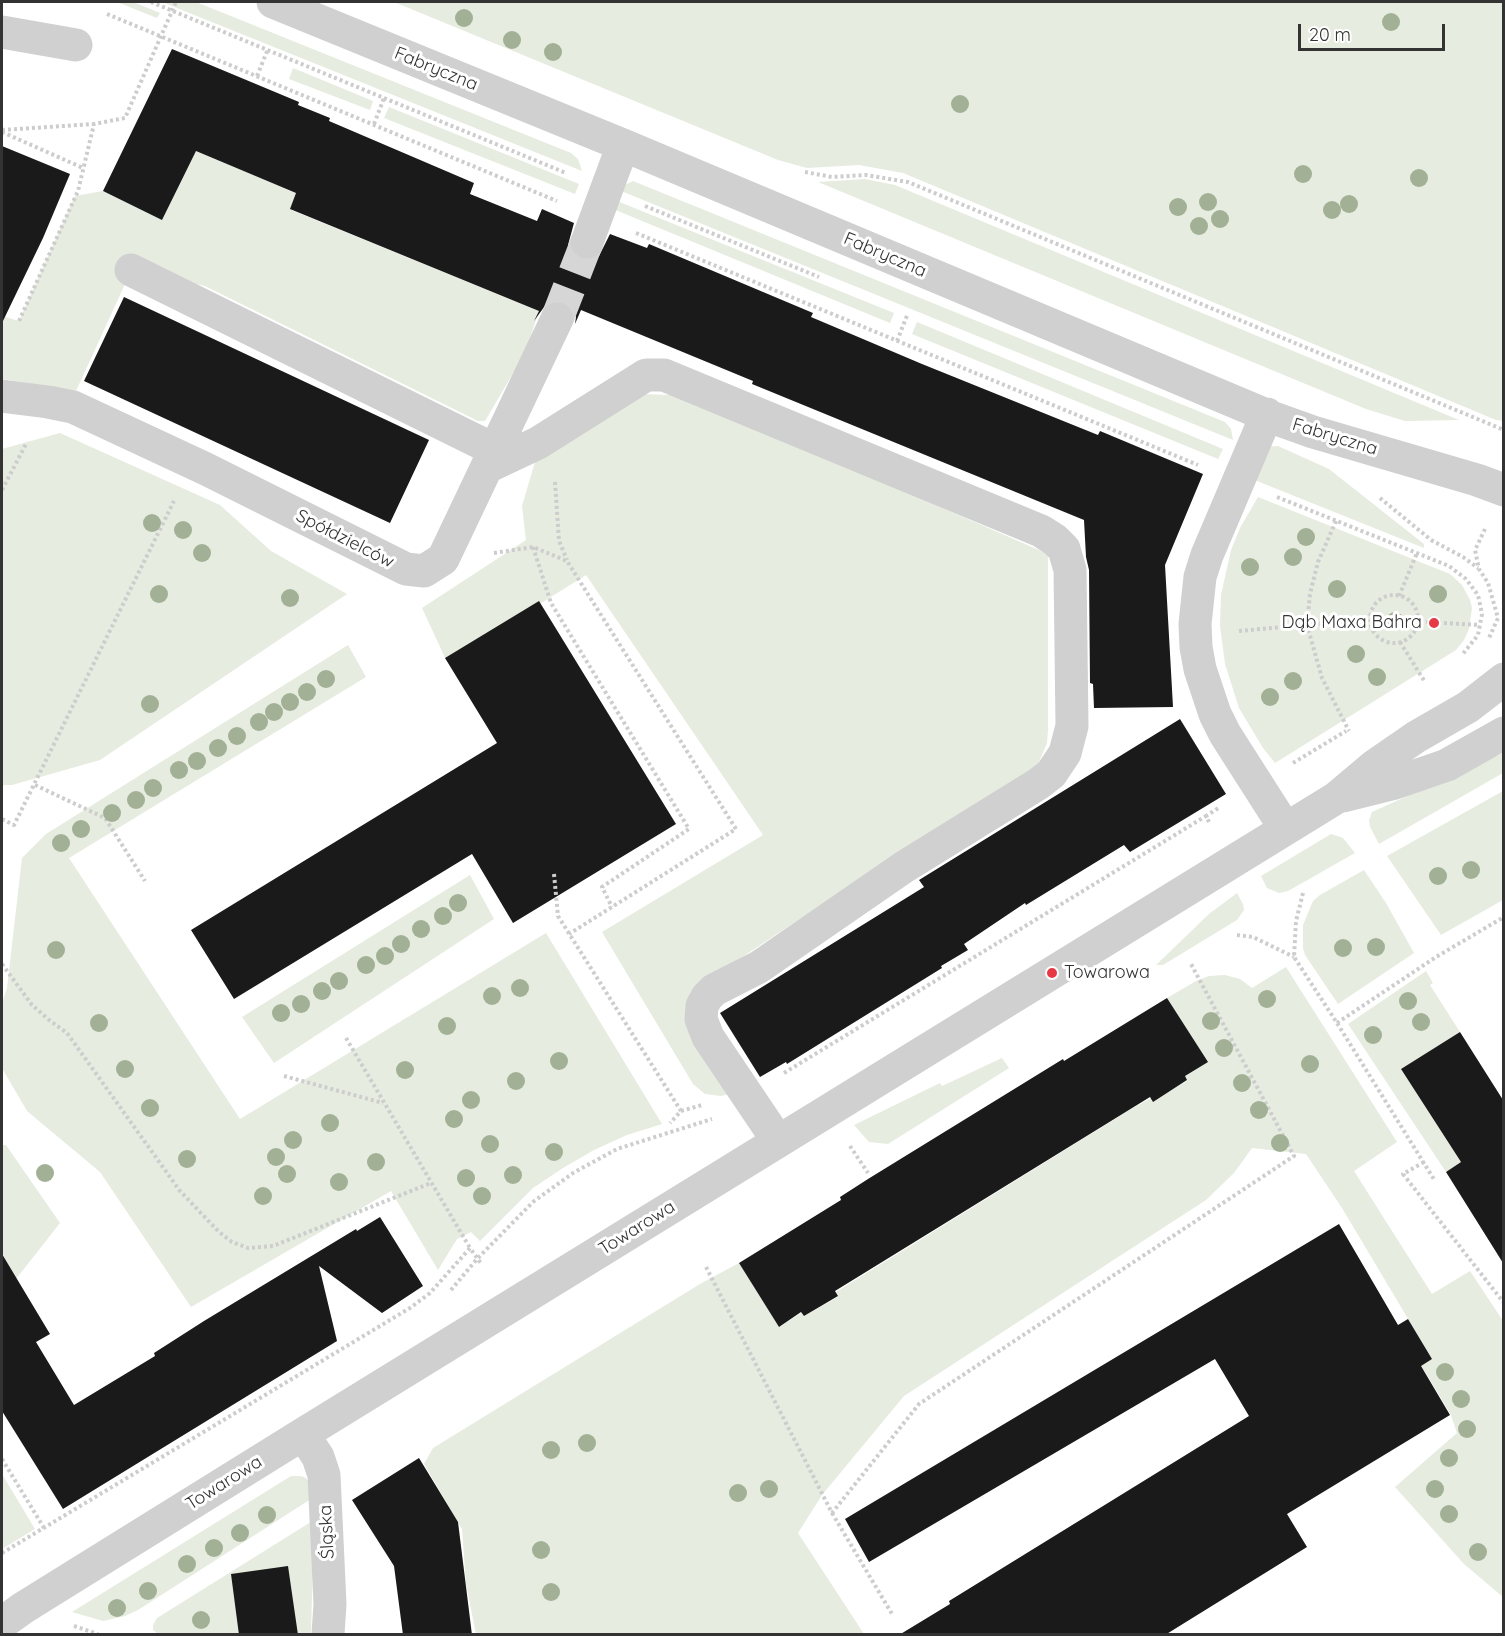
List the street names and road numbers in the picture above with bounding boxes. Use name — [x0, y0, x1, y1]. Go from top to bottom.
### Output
street label: Fabryczna — [391, 43, 481, 95]
street label: Fabryczna — [840, 228, 930, 282]
street label: Fabryczna — [1290, 414, 1380, 460]
street label: Spółdzielców — [292, 505, 398, 573]
street label: Towarowa — [595, 1196, 679, 1260]
street label: Towarowa — [182, 1451, 266, 1515]
street label: Śląska — [315, 1504, 339, 1560]

